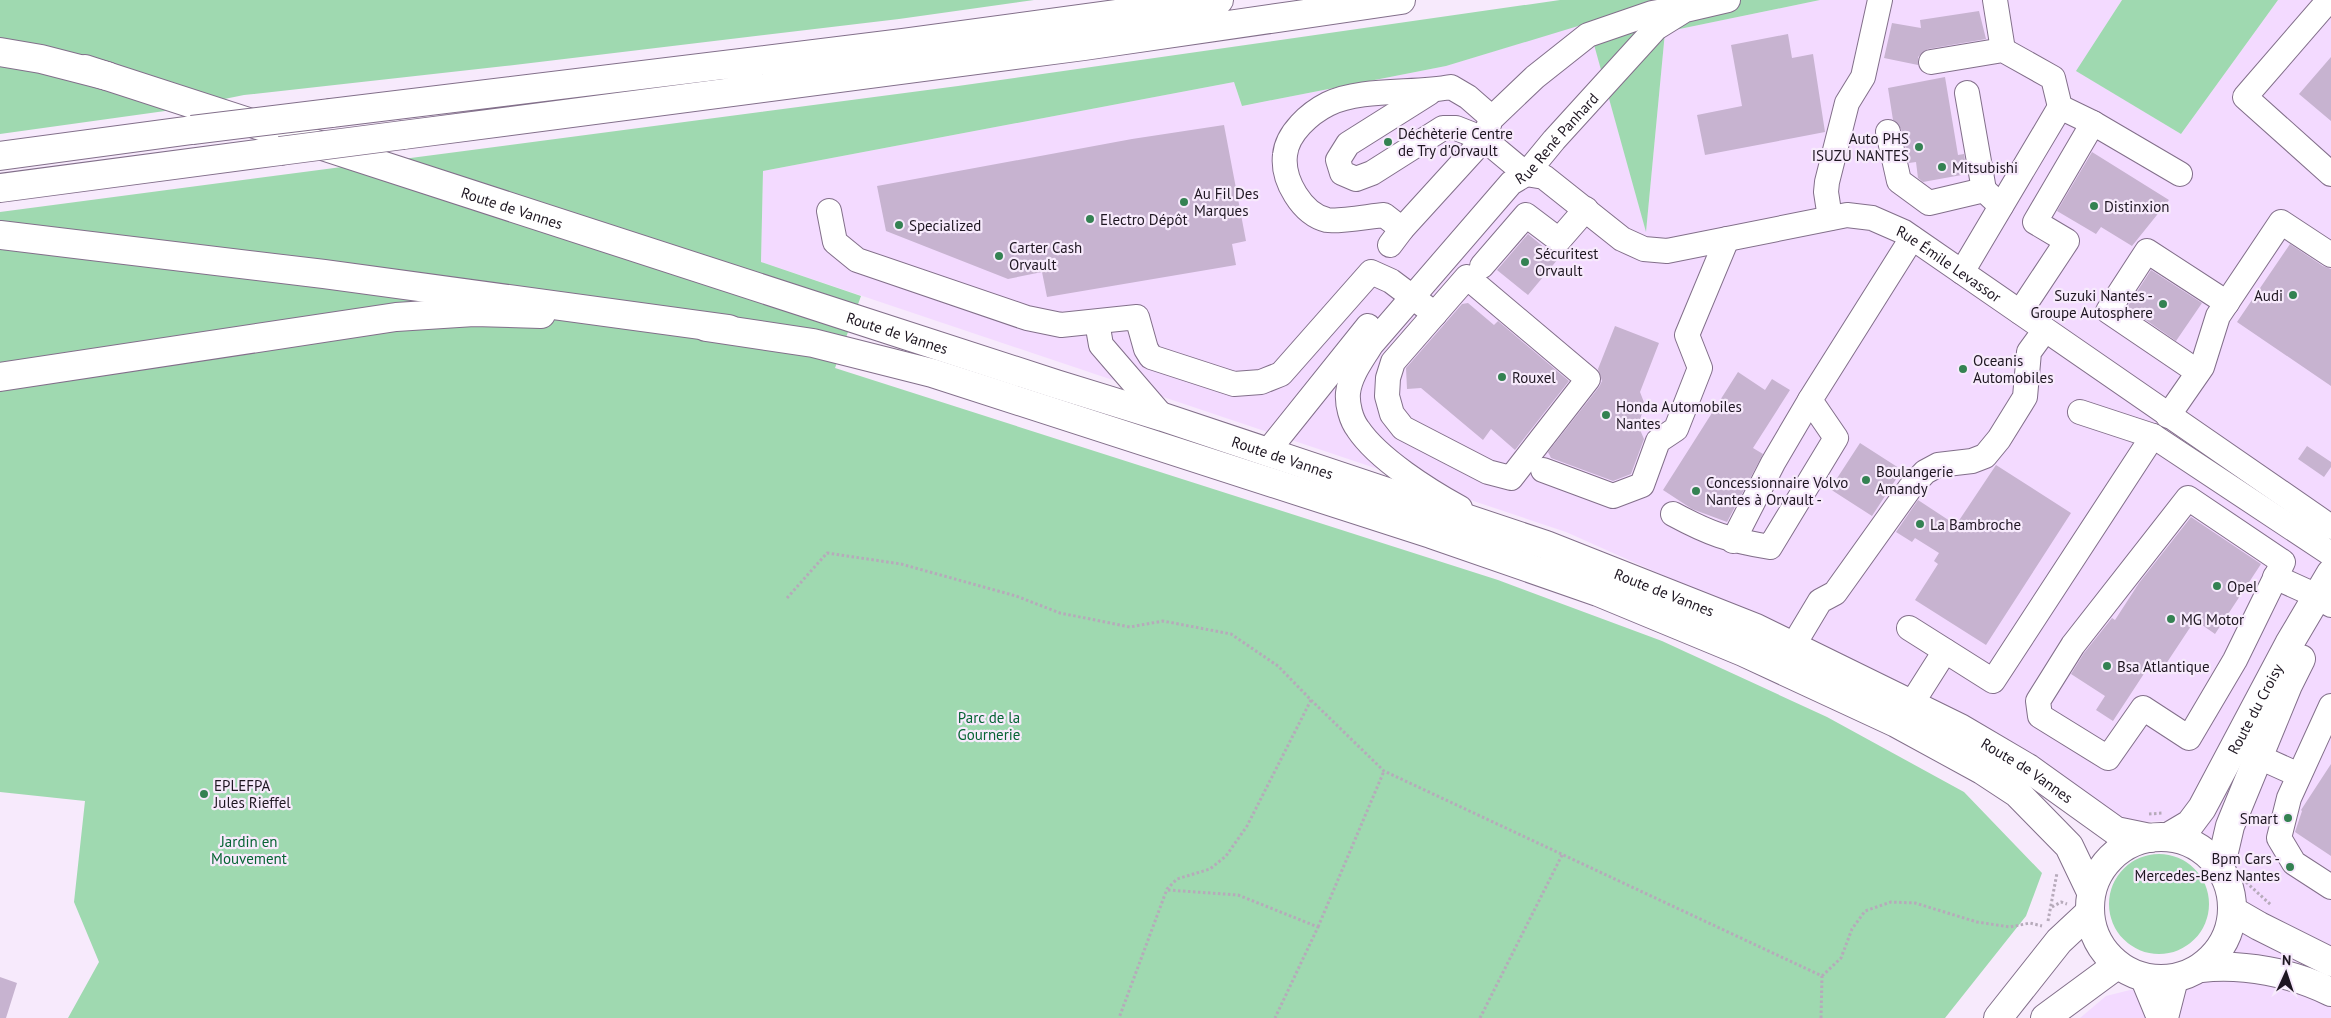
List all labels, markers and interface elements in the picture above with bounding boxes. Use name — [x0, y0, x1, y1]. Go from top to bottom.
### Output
street label: Rue René Panhard — [1511, 89, 1602, 188]
place label: Déchèterie Centre de Try d'Orvault — [1398, 124, 1513, 160]
place label: Auto PHS ISUZU NANTES — [1812, 129, 1909, 165]
marker: Déchèterie Centre de Try d'Orvault — [1382, 136, 1394, 148]
marker: Auto PHS ISUZU NANTES — [1913, 141, 1925, 153]
place label: Mitsubishi — [1952, 158, 2018, 177]
marker: Mitsubishi — [1936, 161, 1948, 173]
street label: Route de Vannes — [459, 182, 565, 233]
place label: Au Fil Des Marques — [1194, 184, 1259, 220]
marker: Au Fil Des Marques — [1178, 196, 1190, 208]
place label: Distinxion — [2104, 197, 2169, 216]
marker: Distinxion — [2088, 200, 2100, 212]
place label: Electro Dépôt — [1100, 210, 1188, 229]
marker: Electro Dépôt — [1084, 213, 1096, 225]
place label: Specialized — [909, 216, 981, 235]
marker: Specialized — [893, 219, 905, 231]
street label: Rue Émile Levassor — [1894, 220, 2005, 306]
place label: Carter Cash Orvault — [1009, 238, 1082, 274]
place label: Sécuritest Orvault — [1535, 244, 1598, 280]
marker: Carter Cash Orvault — [993, 250, 1005, 262]
marker: Sécuritest Orvault — [1519, 256, 1531, 268]
place label: Suzuki Nantes - Groupe Autosphere — [2031, 286, 2153, 322]
place label: Audi — [2254, 286, 2283, 305]
marker: Audi — [2287, 289, 2299, 301]
marker: Suzuki Nantes - Groupe Autosphere — [2157, 298, 2169, 310]
street label: Route de Vannes — [844, 307, 951, 358]
place label: Oceanis Automobiles — [1973, 351, 2053, 387]
marker: Oceanis Automobiles — [1957, 363, 1969, 375]
place label: Rouxel — [1512, 368, 1556, 387]
marker: Rouxel — [1496, 371, 1508, 383]
place label: Honda Automobiles Nantes — [1616, 397, 1742, 433]
marker: Honda Automobiles Nantes — [1600, 409, 1612, 421]
street label: Route de Vannes — [1230, 431, 1336, 483]
place label: Boulangerie Amandy — [1876, 462, 1953, 498]
place label: Concessionnaire Volvo Nantes à Orvault - — [1706, 473, 1848, 509]
marker: Boulangerie Amandy — [1860, 474, 1872, 486]
marker: Concessionnaire Volvo Nantes à Orvault - — [1690, 485, 1702, 497]
place label: La Bambroche — [1930, 515, 2021, 534]
marker: La Bambroche — [1914, 518, 1926, 530]
street label: Route de Vannes — [1612, 564, 1717, 620]
place label: Opel — [2227, 577, 2258, 596]
marker: Opel — [2211, 580, 2223, 592]
place label: MG Motor — [2181, 610, 2244, 629]
marker: MG Motor — [2165, 613, 2177, 625]
place label: Bsa Atlantique — [2117, 657, 2210, 676]
marker: Bsa Atlantique — [2101, 660, 2113, 672]
street label: Route du Croisy — [2223, 660, 2287, 757]
park label: Parc de la Gournerie — [958, 708, 1020, 744]
street label: Route de Vannes — [1978, 733, 2077, 807]
place label: EPLEFPA Jules Rieffel — [213, 776, 291, 812]
marker: EPLEFPA Jules Rieffel — [198, 788, 210, 800]
place label: Smart — [2240, 809, 2278, 828]
marker: Smart — [2282, 812, 2294, 824]
park label: Jardin en Mouvement — [211, 832, 287, 868]
place label: Bpm Cars - Mercedes-Benz Nantes — [2135, 849, 2280, 885]
marker: Bpm Cars - Mercedes-Benz Nantes — [2284, 861, 2296, 873]
north arrow — [2261, 948, 2311, 998]
text: N — [2282, 951, 2292, 969]

